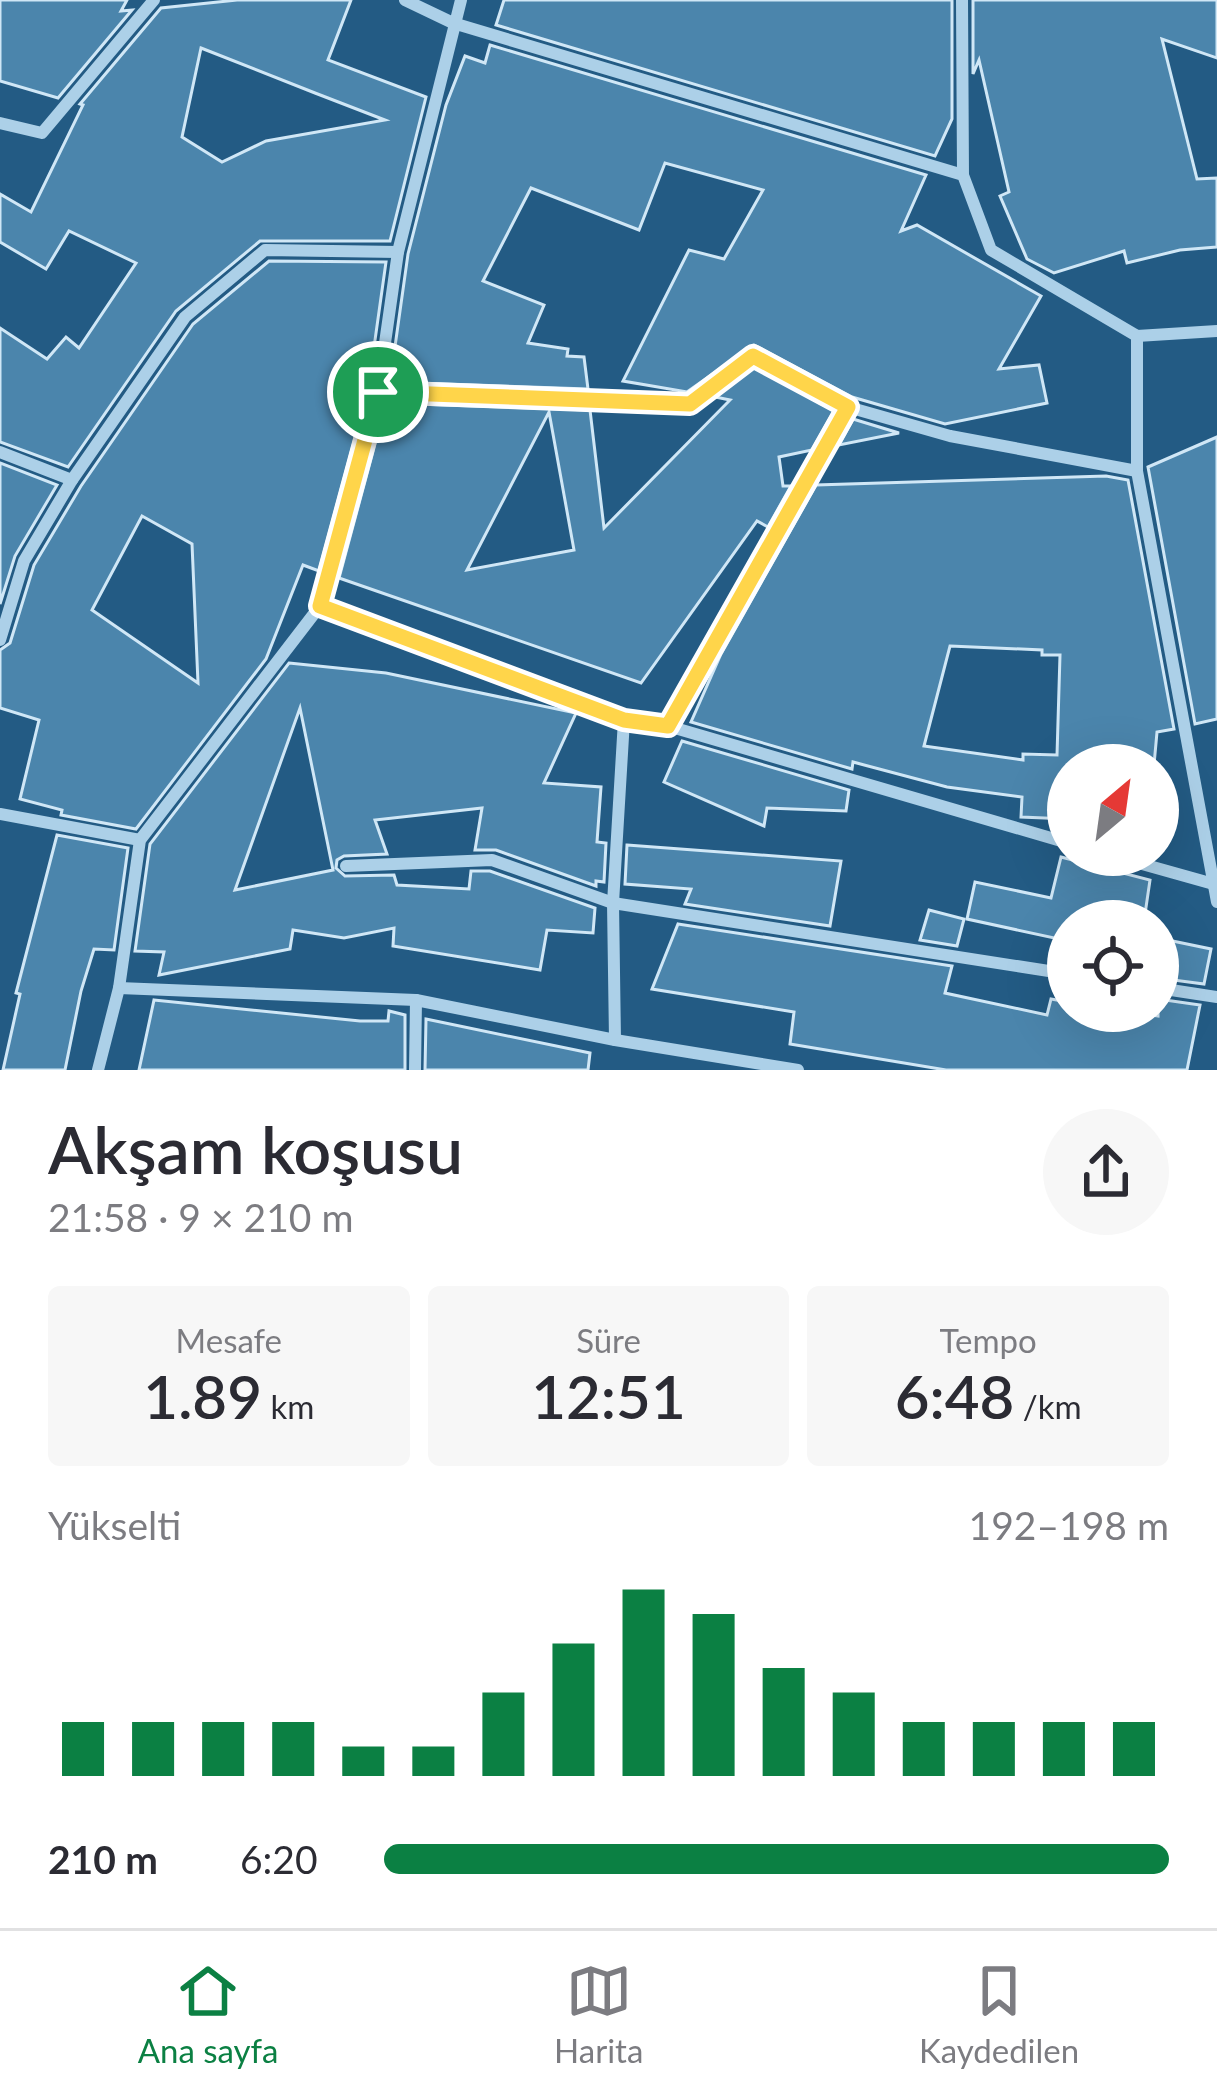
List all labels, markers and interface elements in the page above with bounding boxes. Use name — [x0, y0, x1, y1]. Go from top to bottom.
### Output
pin — [327, 341, 429, 443]
icon: arrive — [345, 359, 411, 425]
north arrow — [1047, 744, 1179, 876]
map controls — [1047, 744, 1179, 1032]
button: locate — [1047, 900, 1179, 1032]
text: Akşam koşusu — [48, 1109, 463, 1188]
button: share — [1043, 1109, 1169, 1235]
text: 21:58 · 9 × 210 m — [48, 1194, 353, 1240]
text: Mesafe — [176, 1320, 282, 1360]
text: Süre — [576, 1320, 641, 1360]
text: Tempo — [940, 1320, 1037, 1360]
text: 1.89 — [143, 1360, 262, 1432]
text: 12:51 — [531, 1360, 686, 1432]
text: 6:48 — [895, 1360, 1014, 1432]
text: km — [262, 1386, 314, 1426]
text: /km — [1014, 1386, 1082, 1426]
text: Yükselti — [48, 1502, 181, 1548]
text: 192–198 m — [969, 1502, 1169, 1548]
text: 210 m — [48, 1836, 158, 1882]
text: 6:20 — [240, 1836, 318, 1882]
tab: Ana sayfa — [138, 1958, 279, 2070]
tab: Harita — [554, 1958, 643, 2070]
tab: Kaydedilen — [919, 1958, 1079, 2070]

